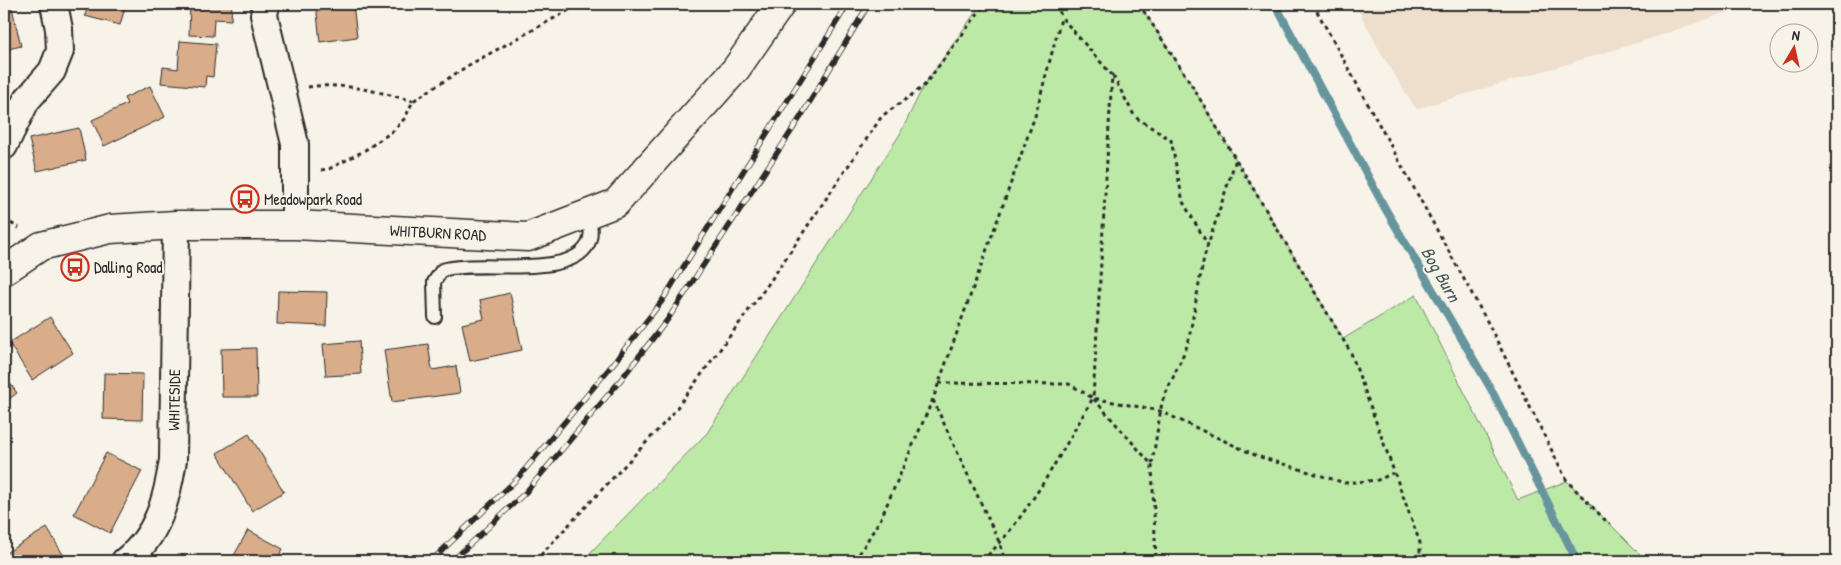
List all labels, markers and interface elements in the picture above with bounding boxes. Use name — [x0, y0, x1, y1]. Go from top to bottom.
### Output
north arrow — [1768, 22, 1818, 72]
text: N — [1791, 25, 1802, 45]
bus stop icon: Meadowpark Road — [230, 184, 260, 214]
place label: Meadowpark Road — [264, 188, 362, 210]
street label: WHITBURN ROAD — [389, 219, 487, 246]
water label: Bog Burn — [1415, 242, 1468, 308]
bus stop icon: Dalling Road — [60, 252, 90, 282]
place label: Dalling Road — [94, 256, 163, 278]
street label: WHITESIDE — [162, 369, 185, 431]

